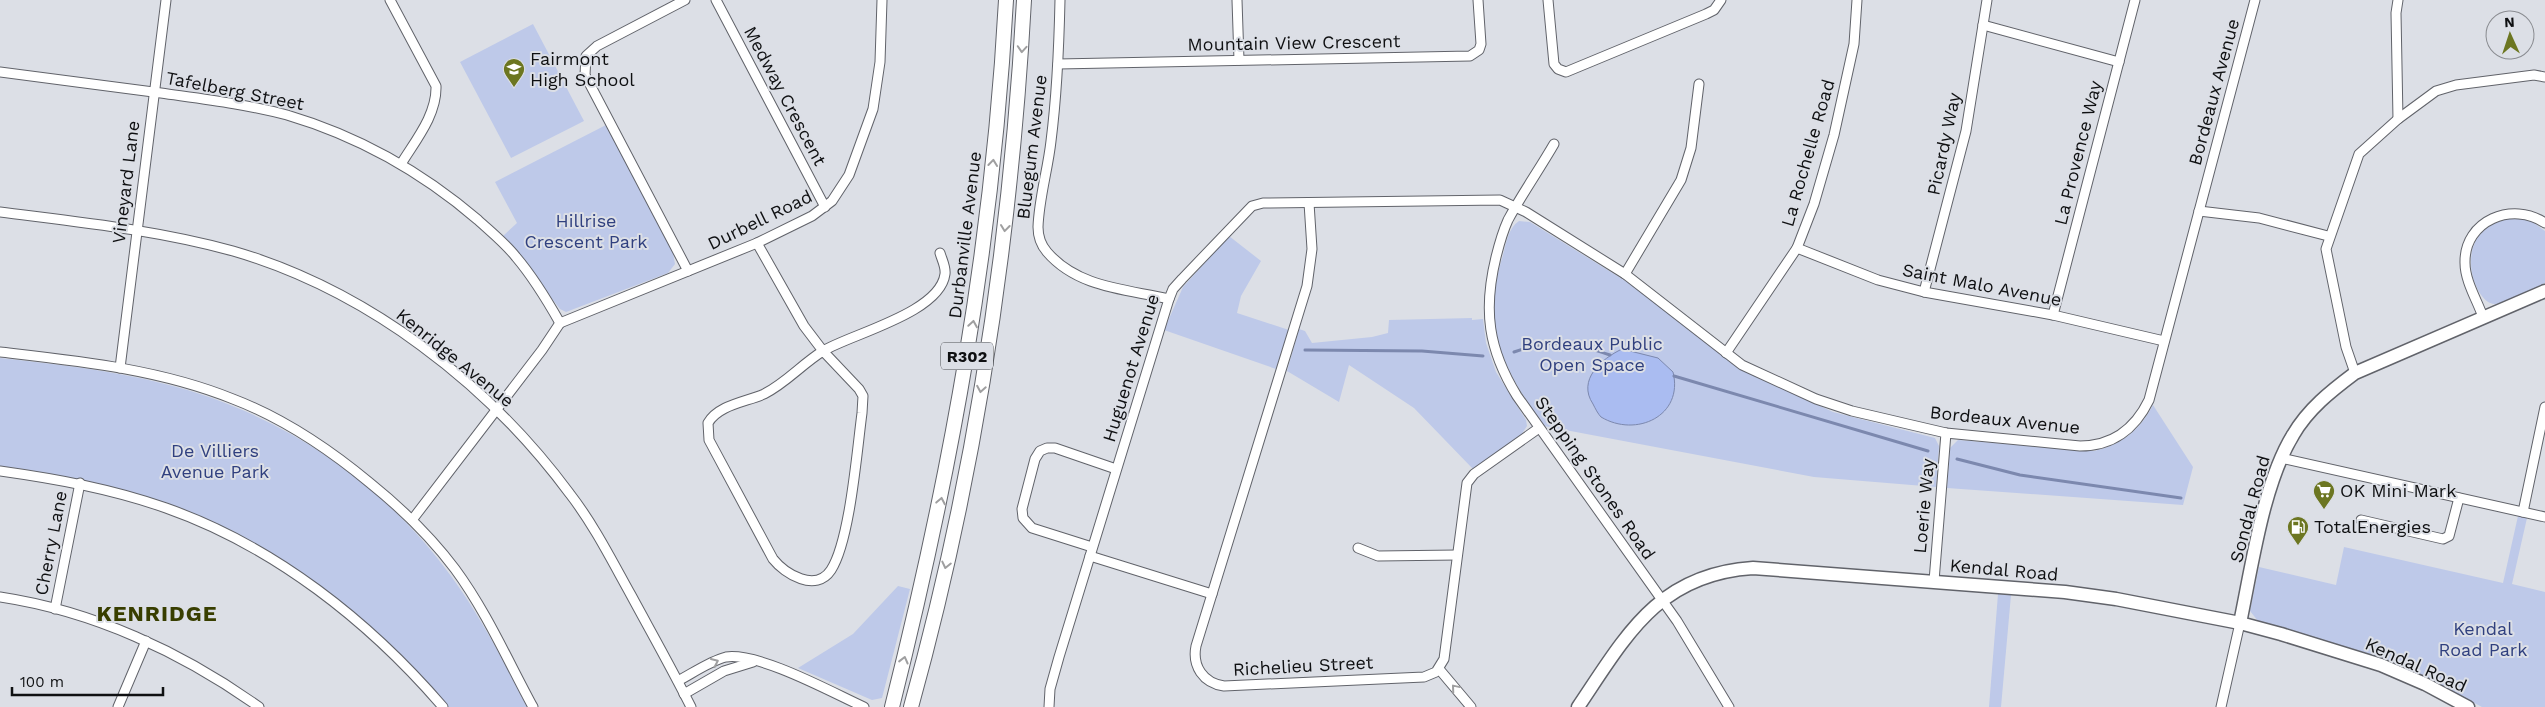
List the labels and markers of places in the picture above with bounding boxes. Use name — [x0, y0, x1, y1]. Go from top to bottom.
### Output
place label: Fairmont High School — [530, 48, 635, 90]
school or university icon: Fairmont High School — [502, 57, 526, 88]
supermarket icon: OK Mini Mark — [2312, 479, 2336, 510]
place label: OK Mini Mark — [2340, 480, 2456, 501]
fuel station icon: TotalEnergies — [2286, 515, 2310, 546]
place label: TotalEnergies — [2314, 516, 2431, 537]

